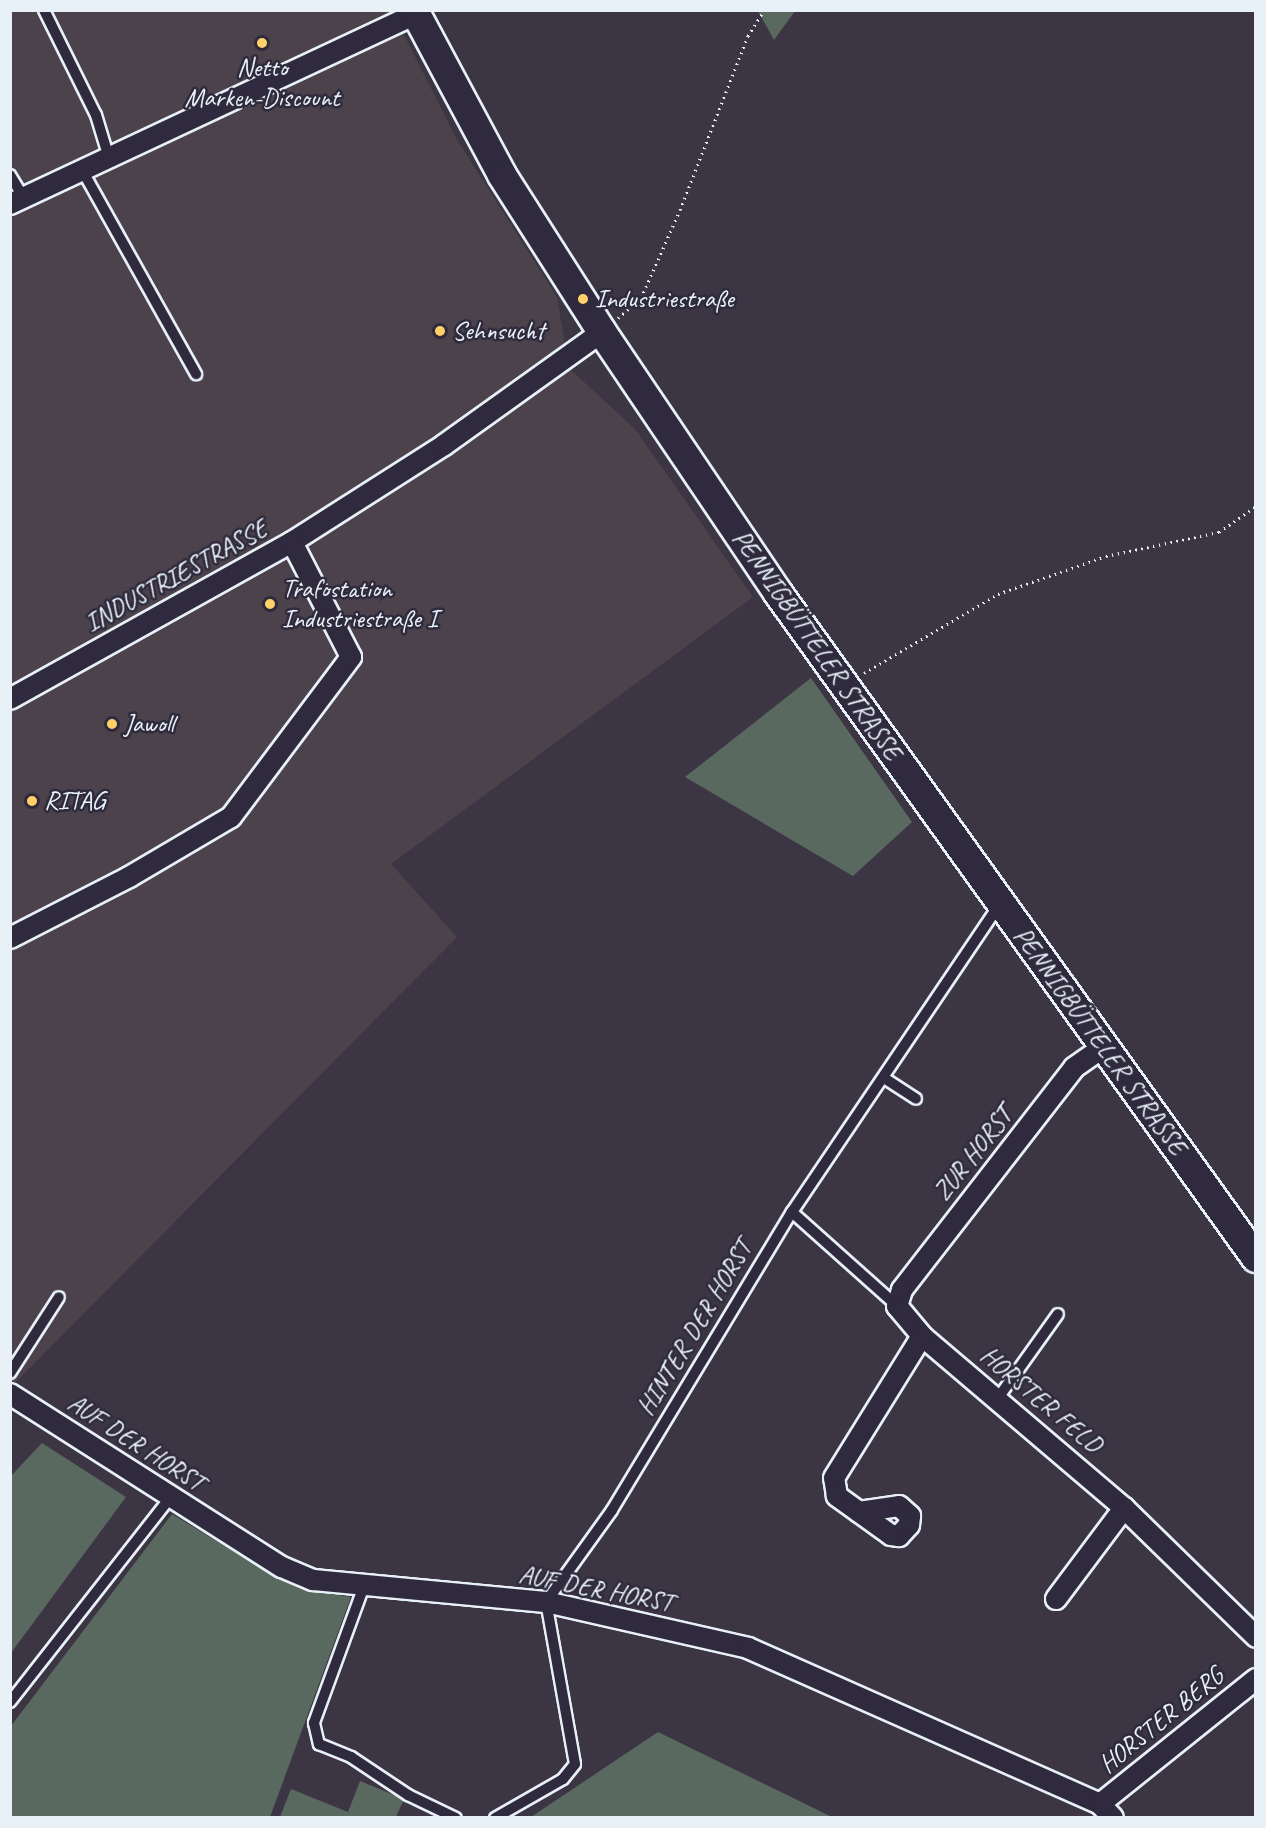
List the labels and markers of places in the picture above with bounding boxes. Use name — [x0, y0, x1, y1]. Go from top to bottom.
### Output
marker: Netto Marken-Discount — [255, 36, 269, 50]
place label: Netto Marken-Discount — [185, 52, 339, 113]
place label: Industriestraße — [595, 283, 734, 315]
marker: Industriestraße — [576, 292, 590, 306]
place label: Sehnsucht — [452, 315, 544, 347]
marker: Sehnsucht — [433, 324, 447, 338]
place label: Trafostation Industriestraße I — [282, 573, 438, 634]
marker: Trafostation Industriestraße I — [263, 597, 277, 611]
place label: Jawoll — [124, 708, 174, 740]
marker: Jawoll — [105, 717, 119, 731]
place label: RITAG — [44, 785, 105, 817]
marker: RITAG — [25, 794, 39, 808]

